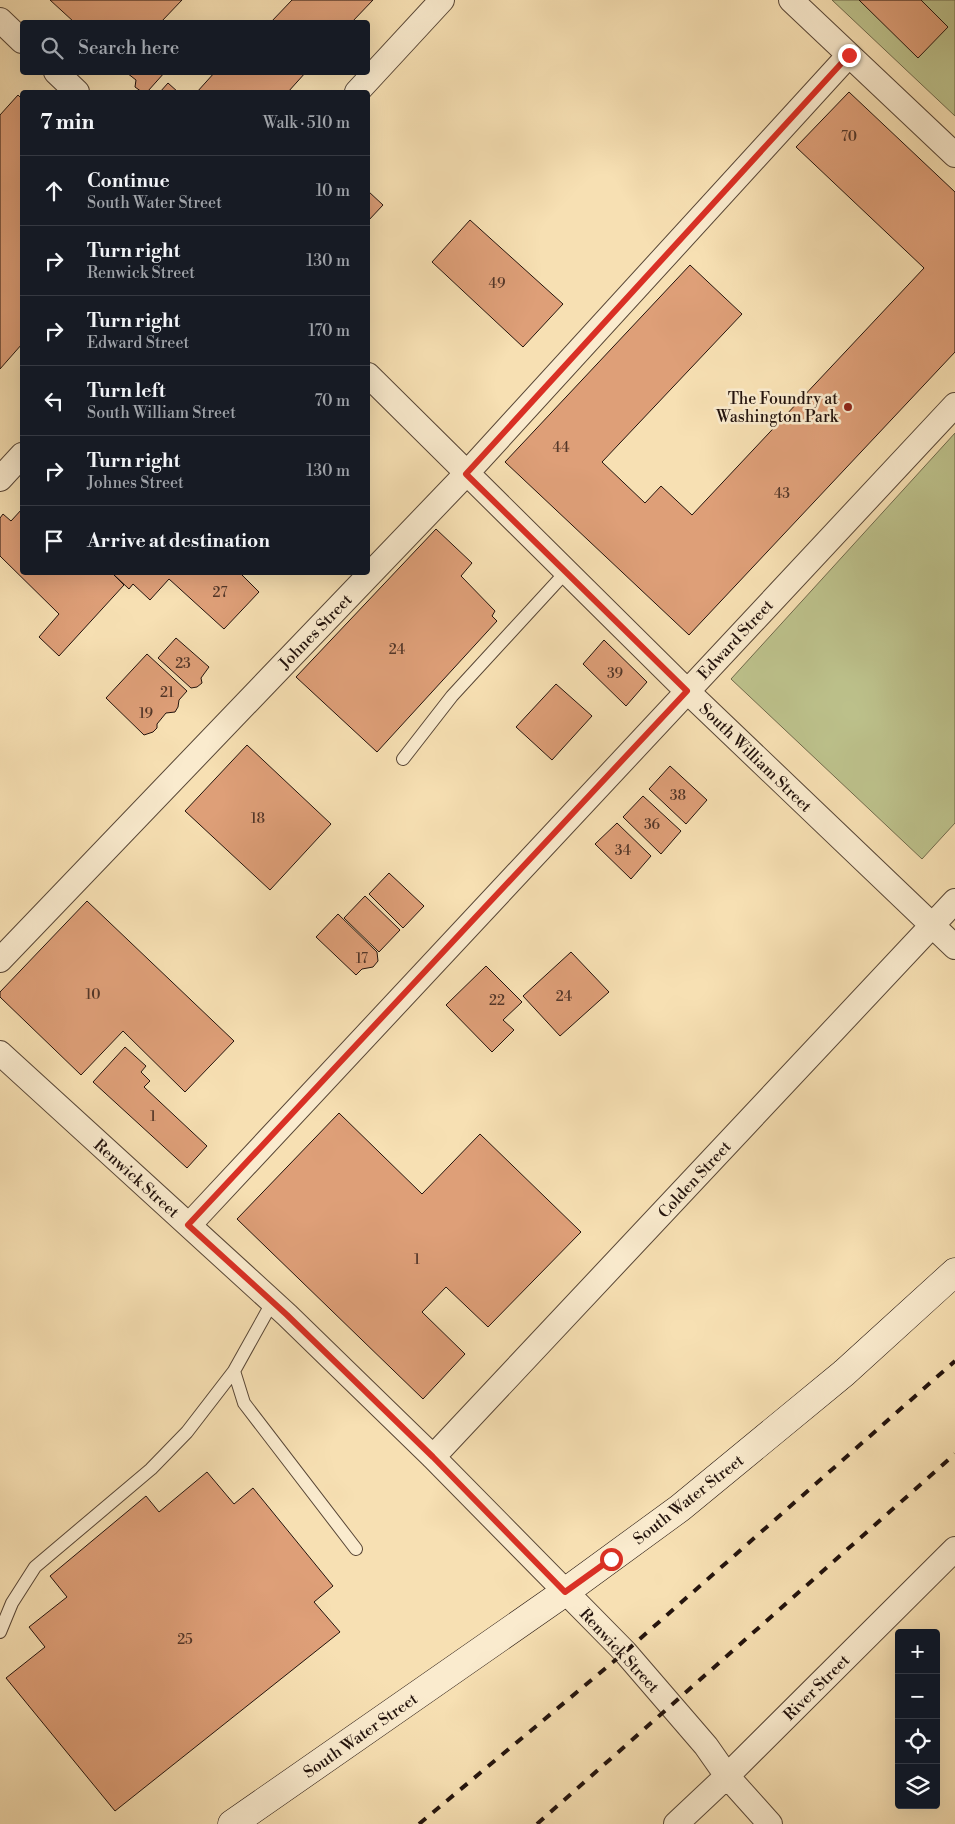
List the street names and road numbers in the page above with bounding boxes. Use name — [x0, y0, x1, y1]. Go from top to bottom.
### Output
street label: Johnes Street — [274, 590, 357, 674]
street label: Edward Street — [694, 595, 778, 684]
street label: South William Street — [695, 699, 816, 817]
street label: Renwick Street — [90, 1135, 183, 1223]
street label: Colden Street — [654, 1137, 736, 1222]
street label: South Water Street — [629, 1450, 748, 1549]
street label: Renwick Street — [575, 1604, 664, 1697]
street label: River Street — [779, 1650, 854, 1725]
street label: South Water Street — [300, 1689, 422, 1783]

